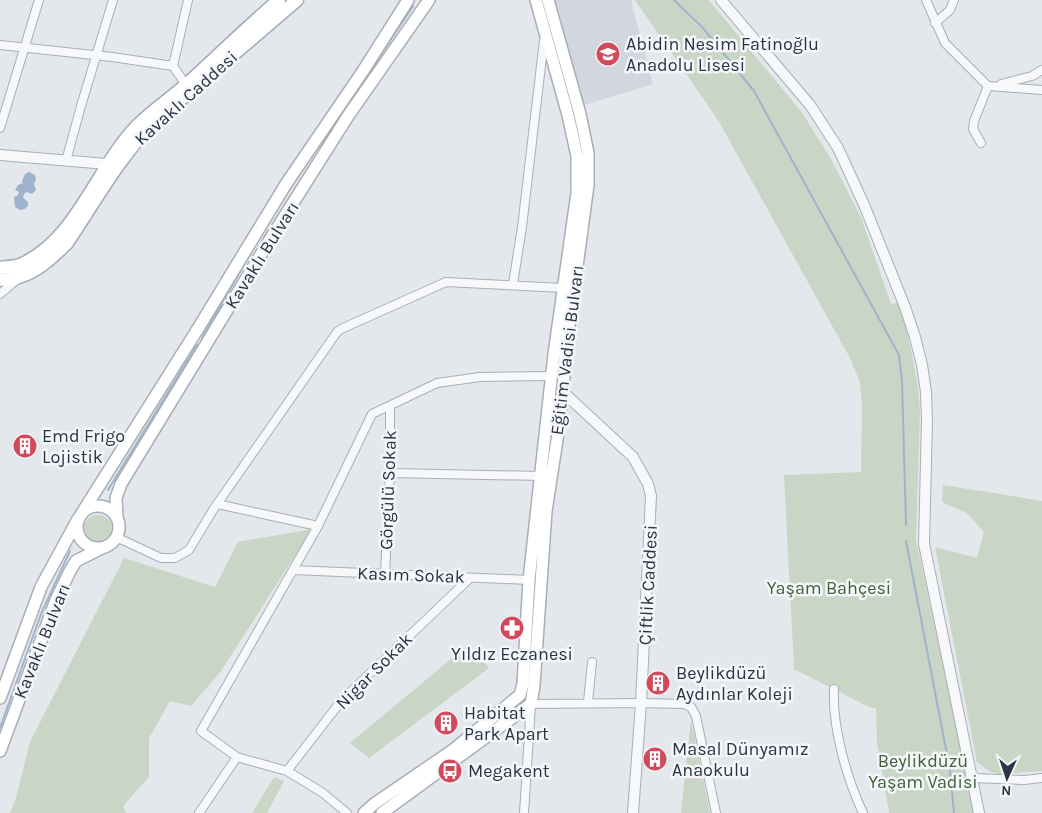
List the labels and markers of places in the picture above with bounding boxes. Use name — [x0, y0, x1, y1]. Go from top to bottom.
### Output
place label: Abidin Nesim Fatinoğlu Anadolu Lisesi — [626, 33, 819, 76]
school or university icon: Abidin Nesim Fatinoğlu Anadolu Lisesi — [595, 41, 621, 67]
place label: Emd Frigo Lojistik — [42, 425, 125, 468]
building icon: Emd Frigo Lojistik — [12, 433, 38, 459]
pharmacy icon: Yıldız Eczanesi — [499, 615, 525, 641]
place label: Yıldız Eczanesi — [451, 643, 573, 665]
place label: Beylikdüzü Aydınlar Koleji — [676, 662, 793, 705]
building icon: Beylikdüzü Aydınlar Koleji — [645, 670, 671, 696]
place label: Habitat Park Apart — [464, 702, 549, 745]
building icon: Habitat Park Apart — [433, 710, 459, 736]
place label: Masal Dünyamız Anaokulu — [672, 738, 809, 781]
building icon: Masal Dünyamız Anaokulu — [642, 746, 668, 772]
bus stop icon: Megakent — [437, 758, 463, 784]
place label: Megakent — [468, 760, 550, 782]

